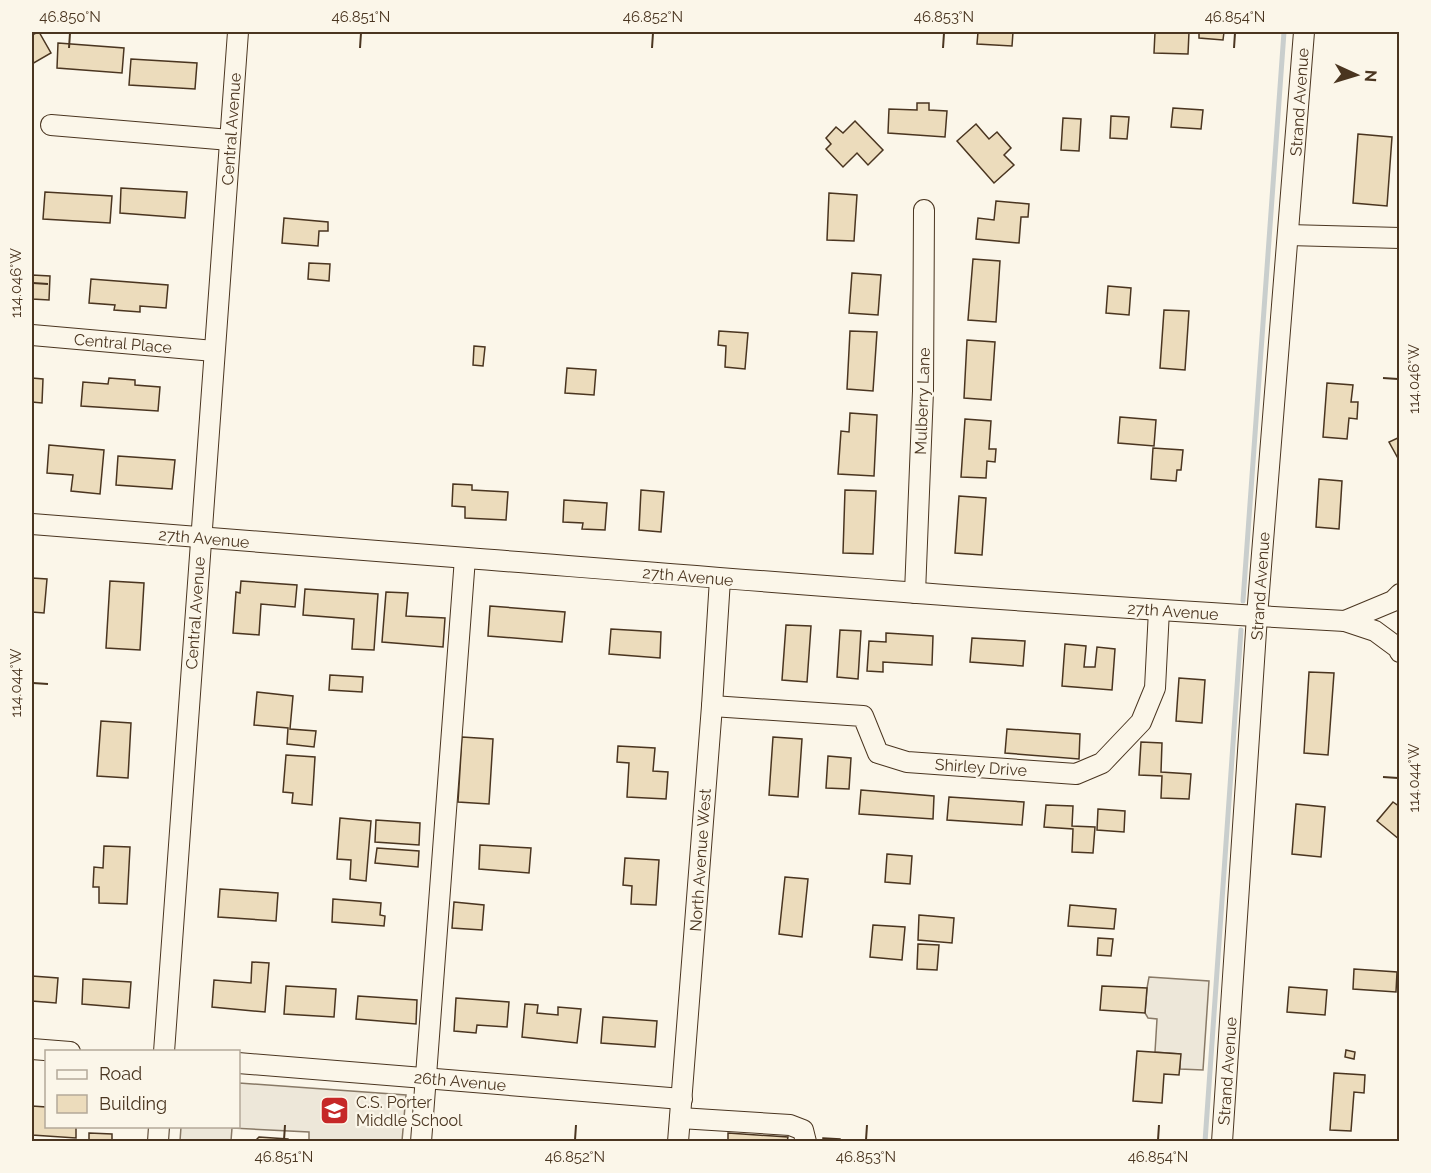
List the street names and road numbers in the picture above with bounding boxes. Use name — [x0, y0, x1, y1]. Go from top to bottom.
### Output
street label: Strand Avenue — [1286, 47, 1313, 157]
street label: Central Avenue — [218, 72, 245, 186]
street label: Central Place — [73, 330, 173, 357]
street label: Mulberry Lane — [911, 347, 934, 455]
street label: 27th Avenue — [158, 525, 250, 552]
street label: Strand Avenue — [1247, 531, 1274, 641]
street label: Central Avenue — [182, 556, 209, 670]
street label: 27th Avenue — [642, 563, 734, 590]
street label: 27th Avenue — [1127, 599, 1219, 624]
street label: Shirley Drive — [934, 755, 1028, 780]
street label: North Avenue West — [686, 787, 715, 932]
street label: Strand Avenue — [1214, 1016, 1241, 1126]
street label: 26th Avenue — [413, 1068, 507, 1095]

